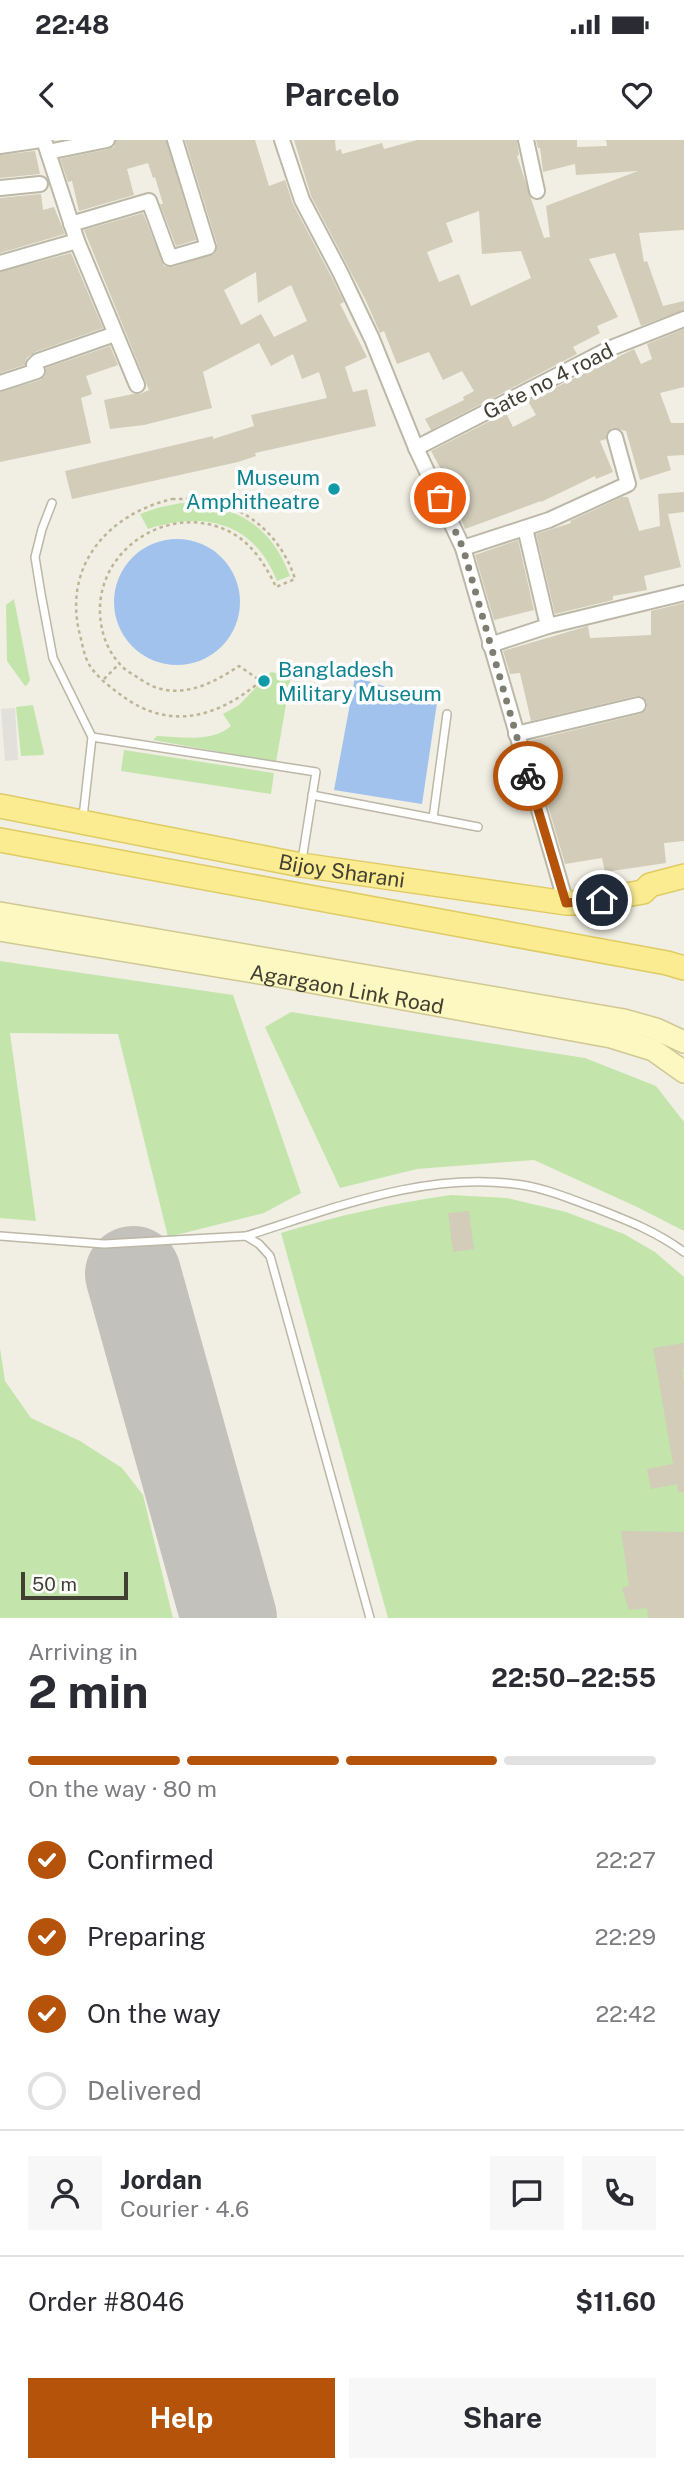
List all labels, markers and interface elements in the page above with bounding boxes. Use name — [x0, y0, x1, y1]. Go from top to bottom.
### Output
text: 22:48 — [35, 9, 109, 40]
icon: back — [28, 76, 66, 114]
text: Parcelo — [284, 76, 400, 113]
icon: heart — [618, 76, 656, 114]
street label: Gate no 4 road — [479, 338, 617, 424]
place label: Museum Amphitheatre — [186, 465, 320, 514]
pin — [410, 468, 470, 528]
icon: bag — [421, 479, 459, 517]
marker: Museum Amphitheatre — [326, 481, 342, 497]
place label: Bangladesh Military Museum — [278, 657, 442, 706]
marker: Bangladesh Military Museum — [256, 673, 272, 689]
courier — [493, 741, 563, 811]
icon: bike — [509, 757, 547, 795]
street label: Bijoy Sharani — [277, 848, 407, 892]
pin — [572, 870, 632, 930]
icon: home — [583, 881, 621, 919]
street label: Agargaon Link Road — [248, 959, 446, 1019]
scale bar — [21, 1569, 128, 1601]
text: 50 m — [32, 1573, 77, 1595]
text: Arriving in — [28, 1638, 138, 1665]
text: 22:50–22:55 — [491, 1662, 656, 1693]
text: 2 min — [28, 1664, 148, 1718]
text: On the way · 80 m — [28, 1775, 217, 1802]
icon: check — [28, 1841, 66, 1879]
text: Confirmed — [87, 1844, 214, 1875]
text: 22:27 — [595, 1846, 656, 1873]
icon: check — [28, 1918, 66, 1956]
text: Preparing — [87, 1921, 206, 1952]
text: 22:29 — [595, 1923, 656, 1950]
icon: check — [28, 1995, 66, 2033]
text: On the way — [87, 1998, 221, 2029]
text: 22:42 — [595, 2000, 656, 2027]
text: Delivered — [87, 2075, 202, 2106]
button: person — [28, 2156, 102, 2230]
button: chat — [490, 2156, 564, 2230]
button: phone — [582, 2156, 656, 2230]
text: Jordan — [120, 2164, 202, 2195]
text: Courier · 4.6 — [120, 2195, 249, 2222]
text: Order #8046 — [28, 2286, 184, 2317]
text: $11.60 — [575, 2286, 656, 2317]
button: Help — [28, 2378, 335, 2458]
button: Share — [349, 2378, 656, 2458]

